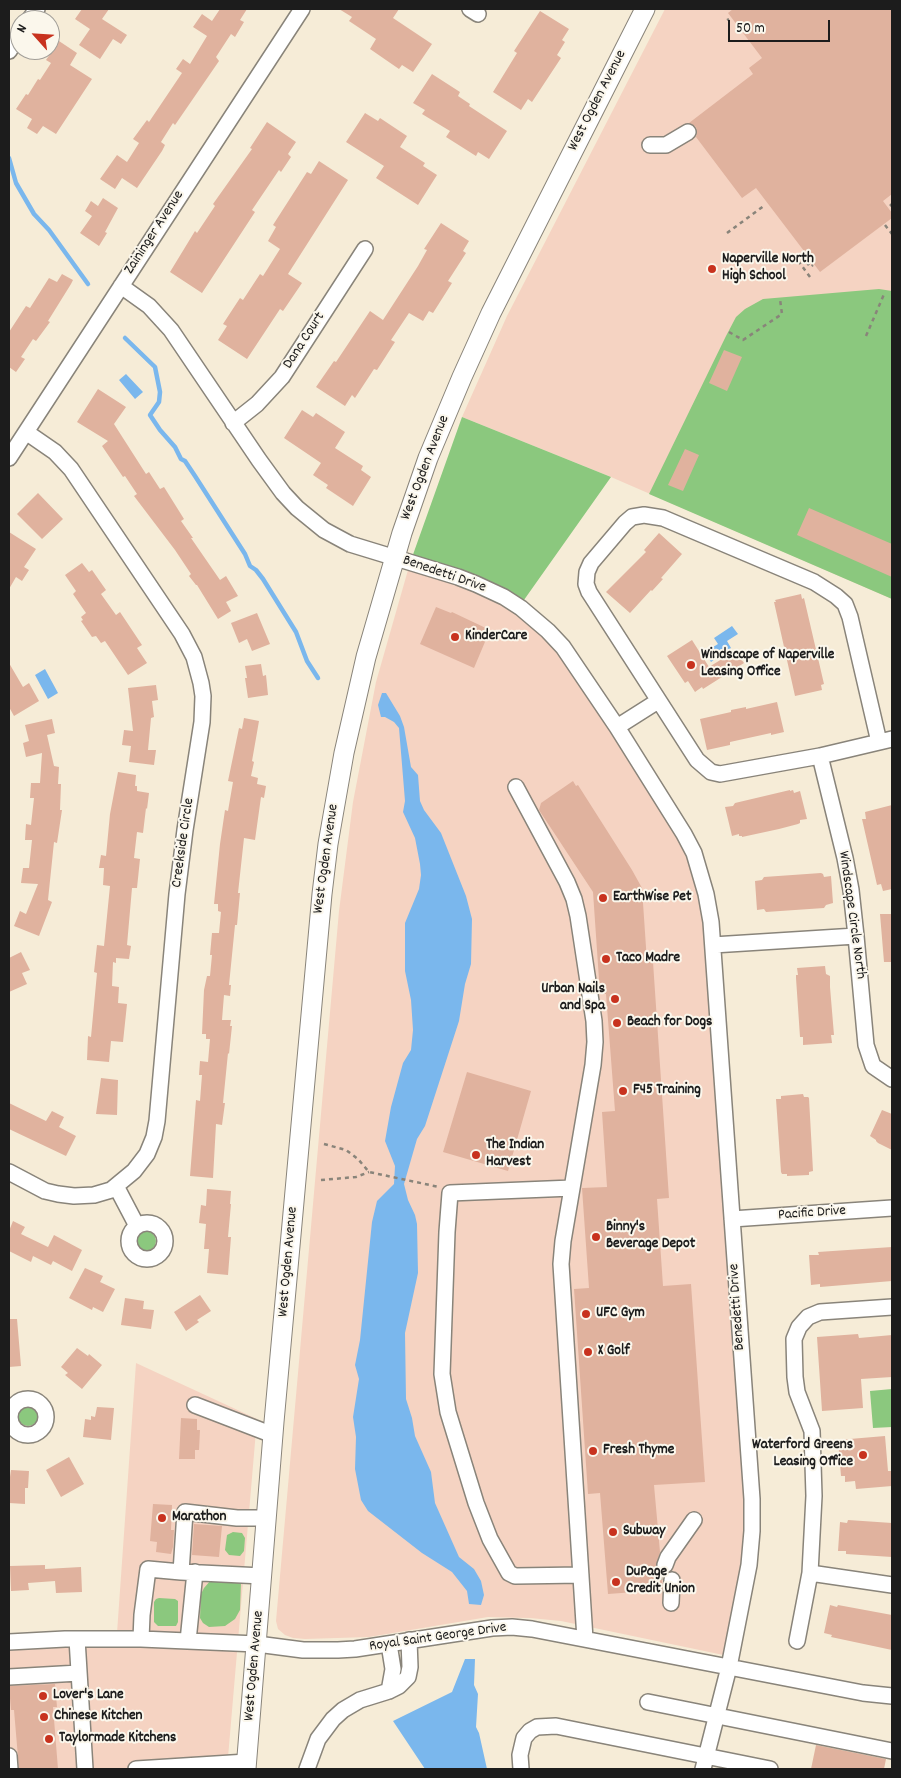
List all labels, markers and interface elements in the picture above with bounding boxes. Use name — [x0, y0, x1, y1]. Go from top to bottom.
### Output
north arrow — [10, 10, 60, 60]
scale bar — [731, 10, 834, 42]
text: 50 m — [736, 18, 765, 40]
text: N — [12, 21, 33, 36]
street label: West Ogden Avenue — [565, 48, 631, 154]
street label: Zaininger Avenue — [121, 188, 189, 278]
place label: Naperville North High School — [722, 251, 814, 286]
marker: Naperville North High School — [706, 263, 718, 275]
street label: Dana Court — [280, 309, 330, 373]
street label: West Ogden Avenue — [398, 413, 454, 523]
street label: Benedetti Drive — [400, 552, 488, 598]
place label: KinderCare — [465, 628, 527, 646]
marker: KinderCare — [449, 631, 461, 643]
place label: Windscape of Naperville Leasing Office — [701, 647, 834, 682]
marker: Windscape of Naperville Leasing Office — [685, 659, 697, 671]
street label: Creekside Circle — [169, 797, 199, 889]
street label: West Ogden Avenue — [310, 803, 344, 915]
street label: Windscape Circle North — [833, 850, 869, 980]
place label: EarthWise Pet — [613, 889, 691, 907]
marker: EarthWise Pet — [597, 892, 609, 904]
place label: Taco Madre — [616, 950, 680, 968]
marker: Taco Madre — [600, 953, 612, 965]
place label: Urban Nails and Spa — [541, 981, 605, 1016]
marker: Urban Nails and Spa — [609, 993, 621, 1005]
place label: Beach for Dogs — [627, 1014, 712, 1032]
marker: Beach for Dogs — [611, 1017, 623, 1029]
place label: F45 Training — [633, 1082, 701, 1100]
marker: F45 Training — [617, 1085, 629, 1097]
place label: The Indian Harvest — [486, 1137, 544, 1172]
marker: The Indian Harvest — [470, 1149, 482, 1161]
street label: Pacific Drive — [777, 1203, 847, 1225]
street label: West Ogden Avenue — [275, 1206, 303, 1318]
place label: Binny's Beverage Depot — [606, 1219, 695, 1254]
marker: Binny's Beverage Depot — [590, 1231, 602, 1243]
street label: Benedetti Drive — [726, 1263, 750, 1351]
place label: UFC Gym — [596, 1305, 645, 1323]
marker: UFC Gym — [580, 1308, 592, 1320]
place label: X Golf — [598, 1343, 630, 1361]
marker: X Golf — [582, 1346, 594, 1358]
place label: Waterford Greens Leasing Office — [752, 1437, 853, 1472]
place label: Fresh Thyme — [603, 1442, 674, 1460]
marker: Fresh Thyme — [587, 1445, 599, 1457]
marker: Waterford Greens Leasing Office — [857, 1449, 869, 1461]
place label: Marathon — [172, 1509, 226, 1527]
marker: Marathon — [156, 1512, 168, 1524]
place label: Subway — [623, 1523, 665, 1541]
marker: Subway — [607, 1526, 619, 1538]
place label: DuPage Credit Union — [626, 1564, 695, 1599]
marker: DuPage Credit Union — [610, 1576, 622, 1588]
street label: West Ogden Avenue — [241, 1610, 269, 1722]
street label: Royal Saint George Drive — [368, 1619, 508, 1657]
place label: Lover's Lane — [53, 1687, 124, 1705]
marker: Lover's Lane — [37, 1690, 49, 1702]
place label: Chinese Kitchen — [54, 1708, 143, 1726]
marker: Chinese Kitchen — [38, 1711, 50, 1723]
place label: Taylormade Kitchens — [59, 1730, 176, 1748]
marker: Taylormade Kitchens — [43, 1733, 55, 1745]

